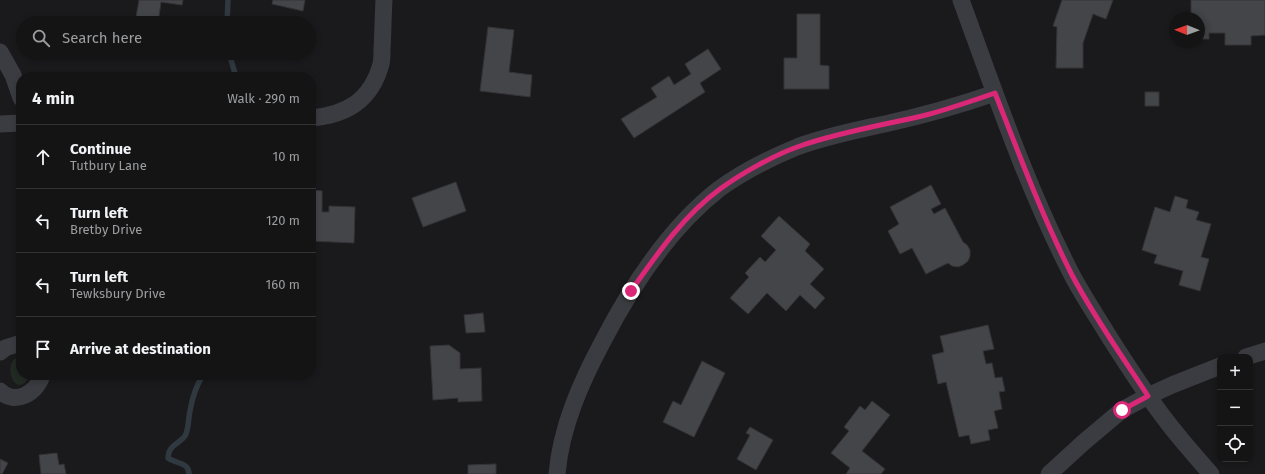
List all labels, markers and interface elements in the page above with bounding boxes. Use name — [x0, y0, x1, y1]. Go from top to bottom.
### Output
north arrow — [1169, 12, 1205, 48]
search box — [16, 16, 316, 60]
icon: search — [30, 27, 52, 49]
text: Search here — [62, 29, 142, 47]
text: 4 min — [32, 88, 75, 109]
text: Walk · 290 m — [227, 91, 300, 106]
text: Continue — [70, 140, 131, 158]
icon: ahead — [32, 146, 54, 168]
text: 10 m — [273, 149, 300, 164]
text: Tutbury Lane — [70, 158, 147, 173]
text: Turn left — [70, 204, 128, 222]
icon: left — [32, 210, 54, 232]
text: 120 m — [266, 213, 300, 228]
text: Bretby Drive — [70, 222, 142, 237]
text: Turn left — [70, 268, 128, 286]
icon: left — [32, 274, 54, 296]
text: 160 m — [266, 277, 300, 292]
route end — [622, 282, 640, 300]
text: Tewksbury Drive — [70, 286, 166, 301]
icon: arrive — [32, 338, 54, 360]
text: Arrive at destination — [70, 340, 211, 358]
map controls — [1217, 354, 1253, 462]
button: + — [1217, 354, 1253, 390]
button: − — [1217, 390, 1253, 426]
route start — [1113, 401, 1131, 419]
button: locate — [1217, 426, 1253, 462]

